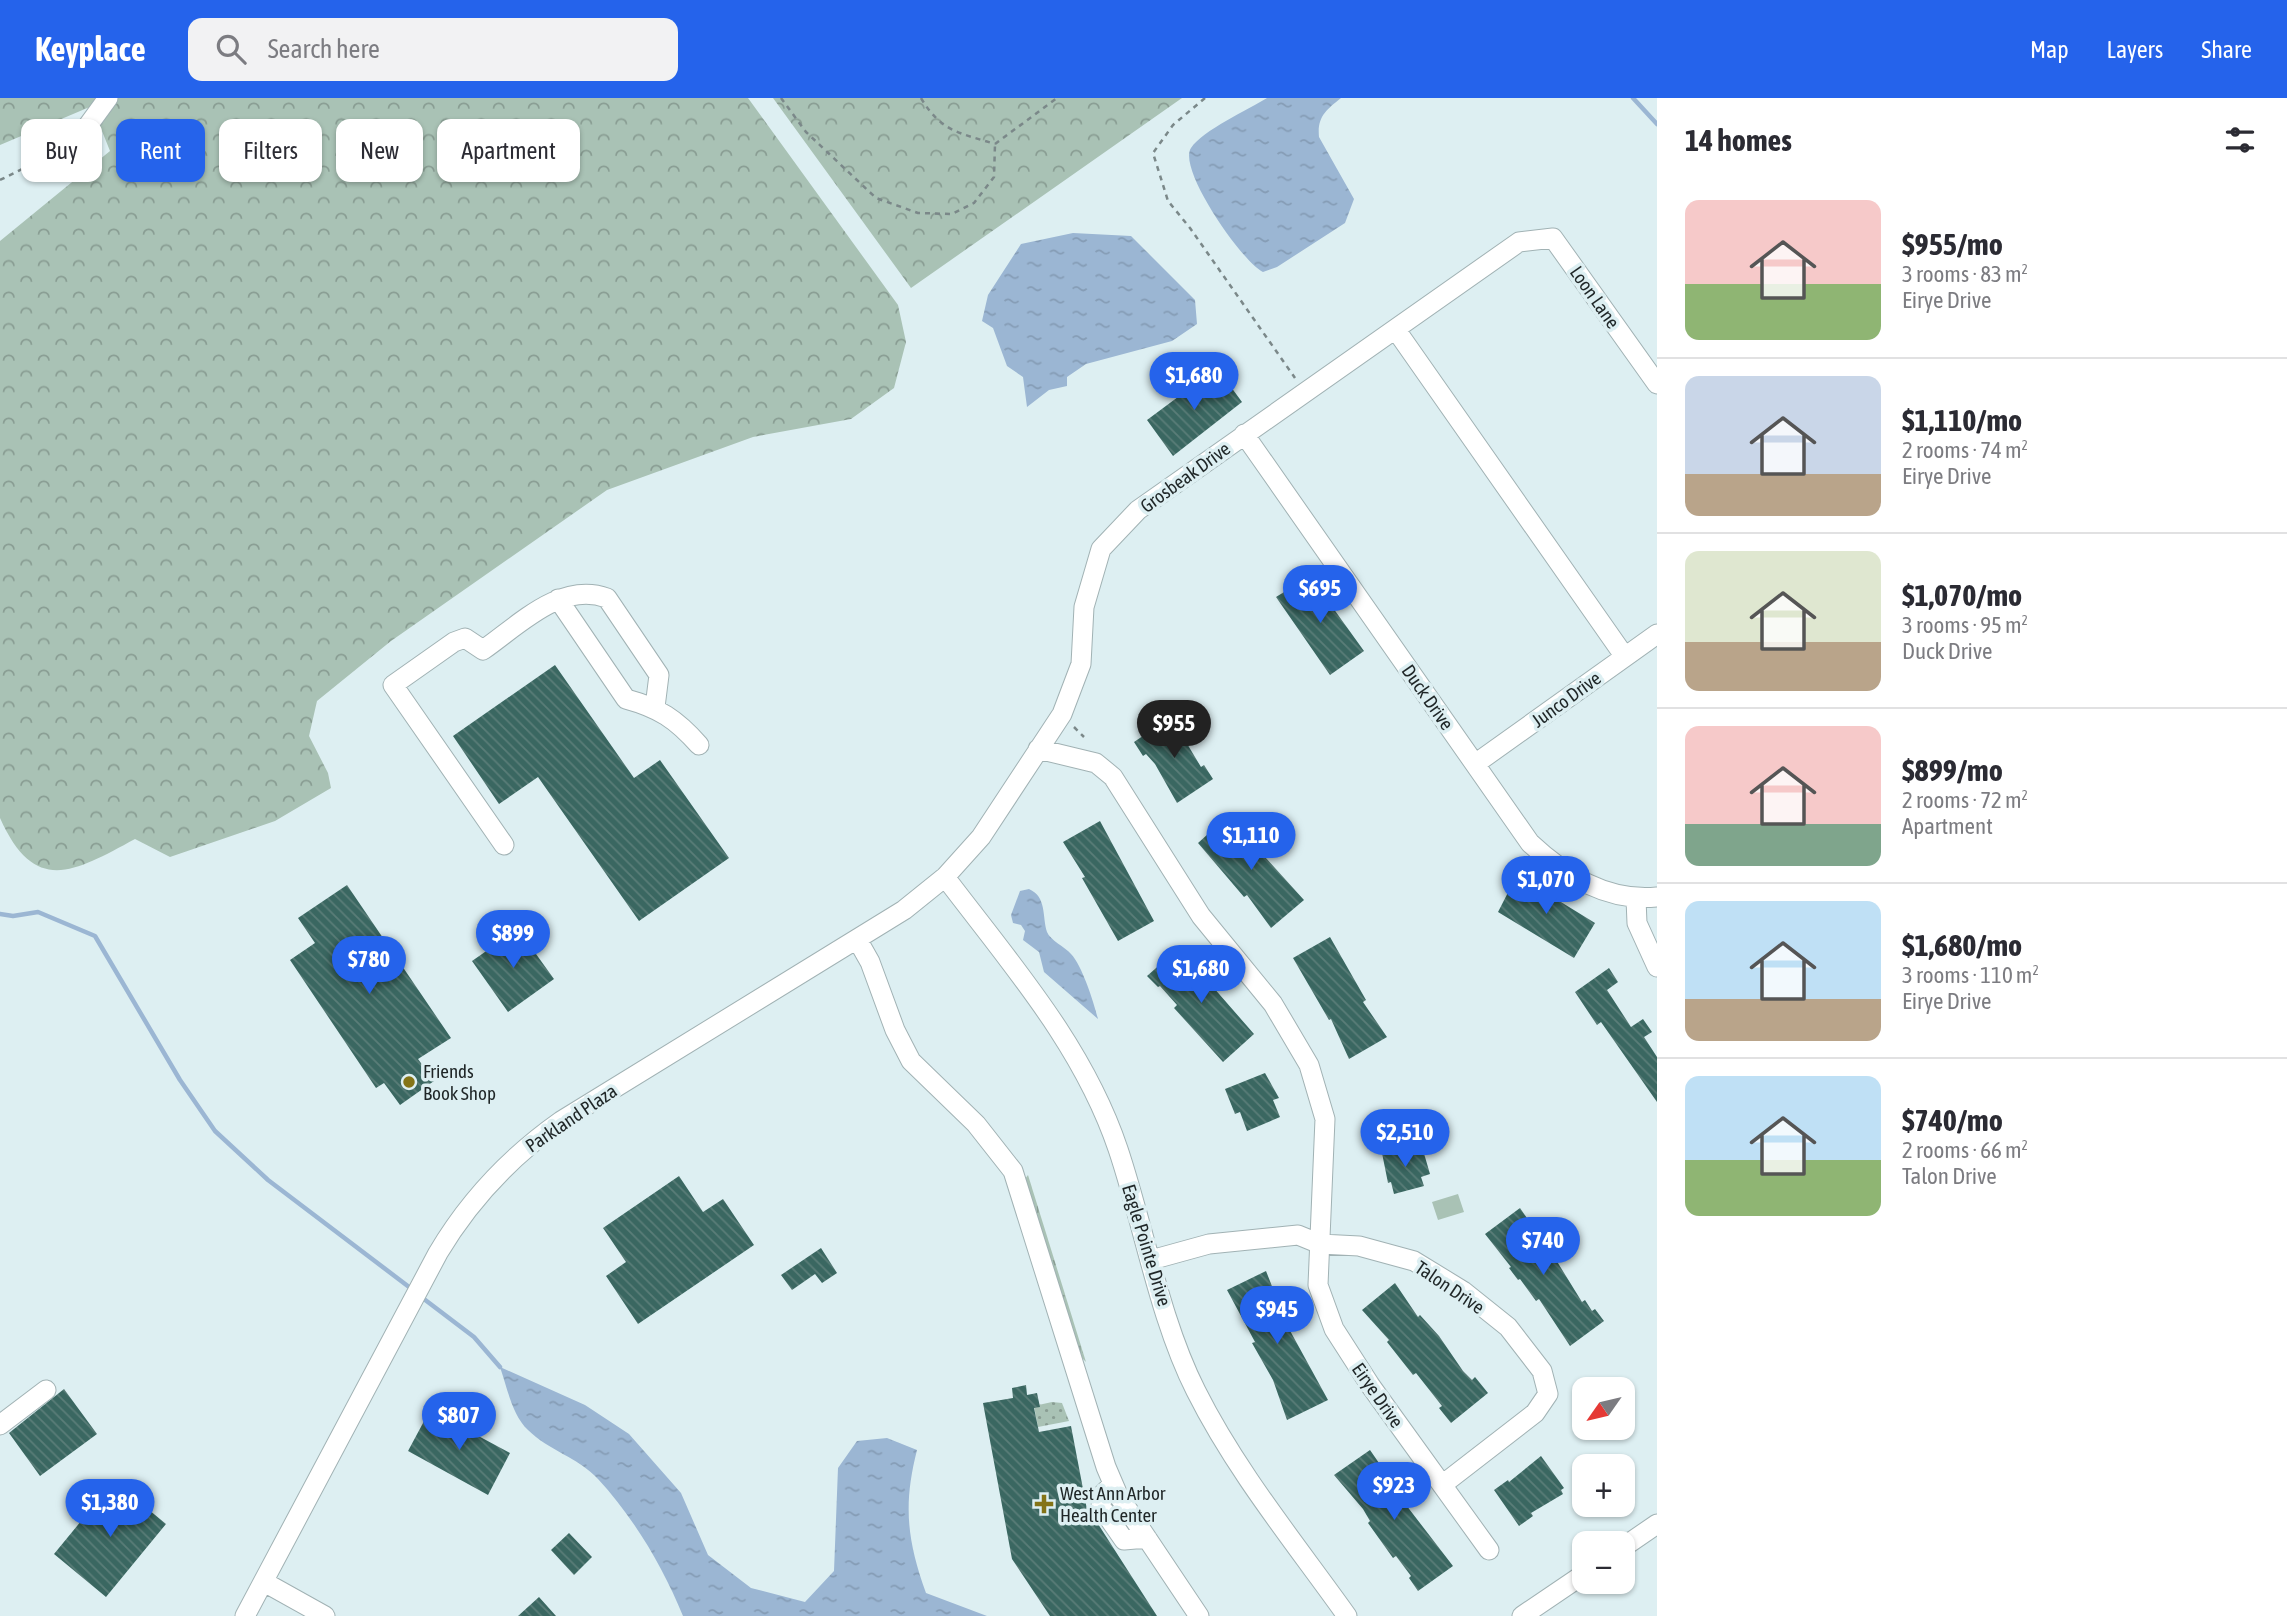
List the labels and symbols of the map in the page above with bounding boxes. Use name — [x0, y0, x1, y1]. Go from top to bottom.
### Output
street label: Loon Lane — [1566, 262, 1624, 332]
pin: $1,680 — [1137, 352, 1251, 412]
street label: Grosbeak Drive — [1136, 437, 1234, 517]
pin: $695 — [1279, 566, 1361, 625]
street label: Duck Drive — [1398, 660, 1458, 734]
street label: Junco Drive — [1527, 667, 1605, 731]
pin: $955 — [1133, 700, 1215, 760]
pin: $1,110 — [1194, 812, 1308, 872]
pin: $1,070 — [1489, 856, 1603, 916]
pin: $899 — [472, 910, 554, 970]
pin: $780 — [328, 936, 410, 996]
pin: $1,680 — [1144, 946, 1258, 1005]
place label: Friends Book Shop — [423, 1060, 496, 1104]
marker: Friends Book Shop — [401, 1074, 417, 1090]
street label: Parkland Plaza — [521, 1079, 621, 1157]
pin: $2,510 — [1348, 1110, 1462, 1169]
street label: Eagle Pointe Drive — [1118, 1181, 1176, 1309]
pin: $740 — [1502, 1218, 1584, 1277]
street label: Talon Drive — [1411, 1256, 1489, 1318]
pin: $945 — [1236, 1286, 1318, 1346]
street label: Eirye Drive — [1348, 1358, 1408, 1432]
north arrow — [1572, 1377, 1634, 1440]
pin: $807 — [418, 1392, 500, 1452]
pin: $923 — [1353, 1462, 1435, 1522]
pin: $1,380 — [53, 1480, 167, 1539]
place label: West Ann Arbor Health Center — [1060, 1482, 1166, 1526]
marker: West Ann Arbor Health Center — [1034, 1494, 1054, 1514]

